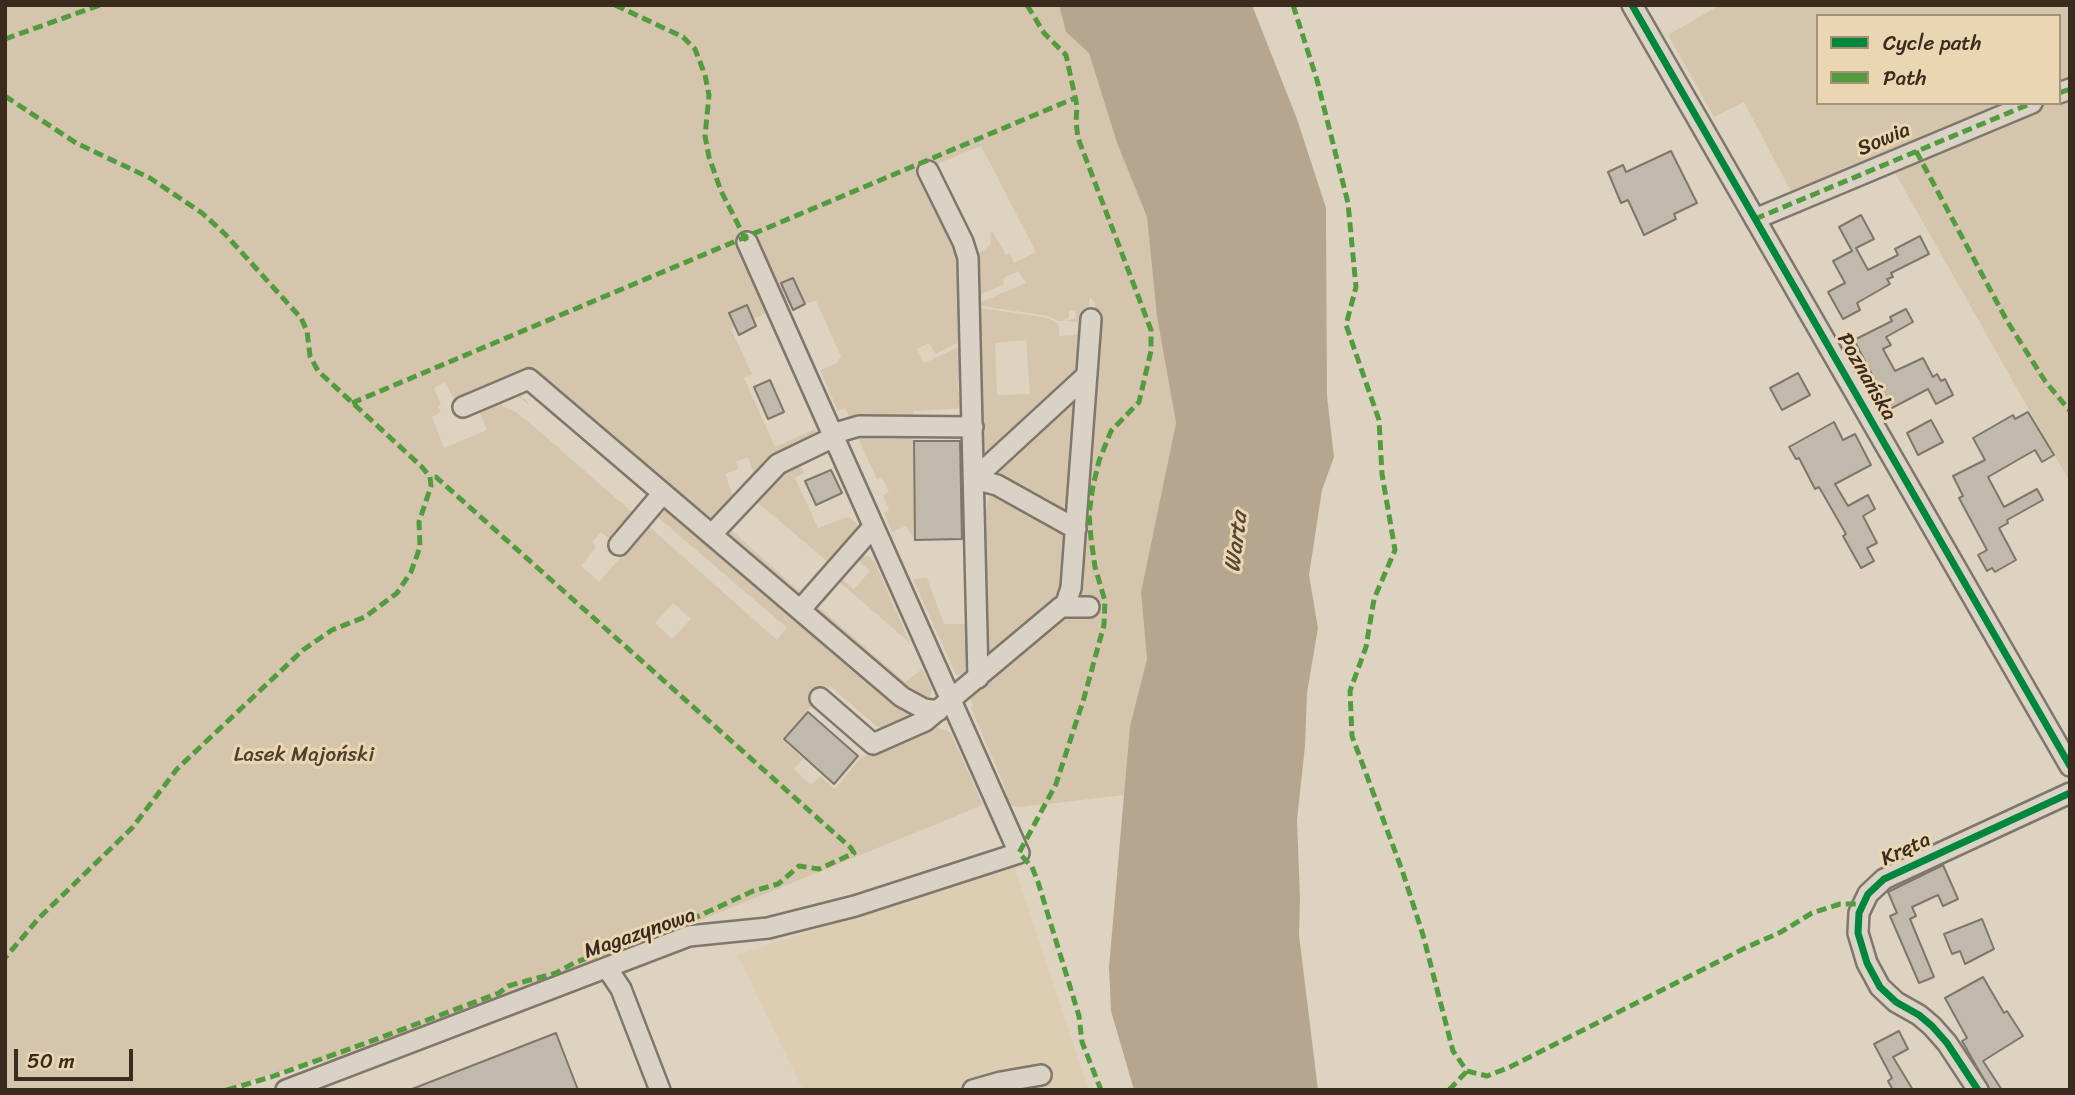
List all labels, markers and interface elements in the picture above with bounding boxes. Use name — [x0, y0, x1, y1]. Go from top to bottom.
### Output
legend — [1816, 14, 2061, 105]
text: Cycle path — [1883, 24, 1982, 62]
text: Path — [1883, 59, 1926, 97]
street label: Sowia — [1854, 118, 1914, 162]
street label: Poznańska — [1831, 329, 1901, 425]
water label: Warta — [1220, 510, 1254, 574]
park label: Lasek Majoński — [234, 743, 374, 769]
street label: Kręta — [1877, 828, 1935, 872]
street label: Magazynowa — [581, 903, 699, 965]
scale bar — [18, 1036, 136, 1080]
text: 50 m — [27, 1042, 75, 1080]

